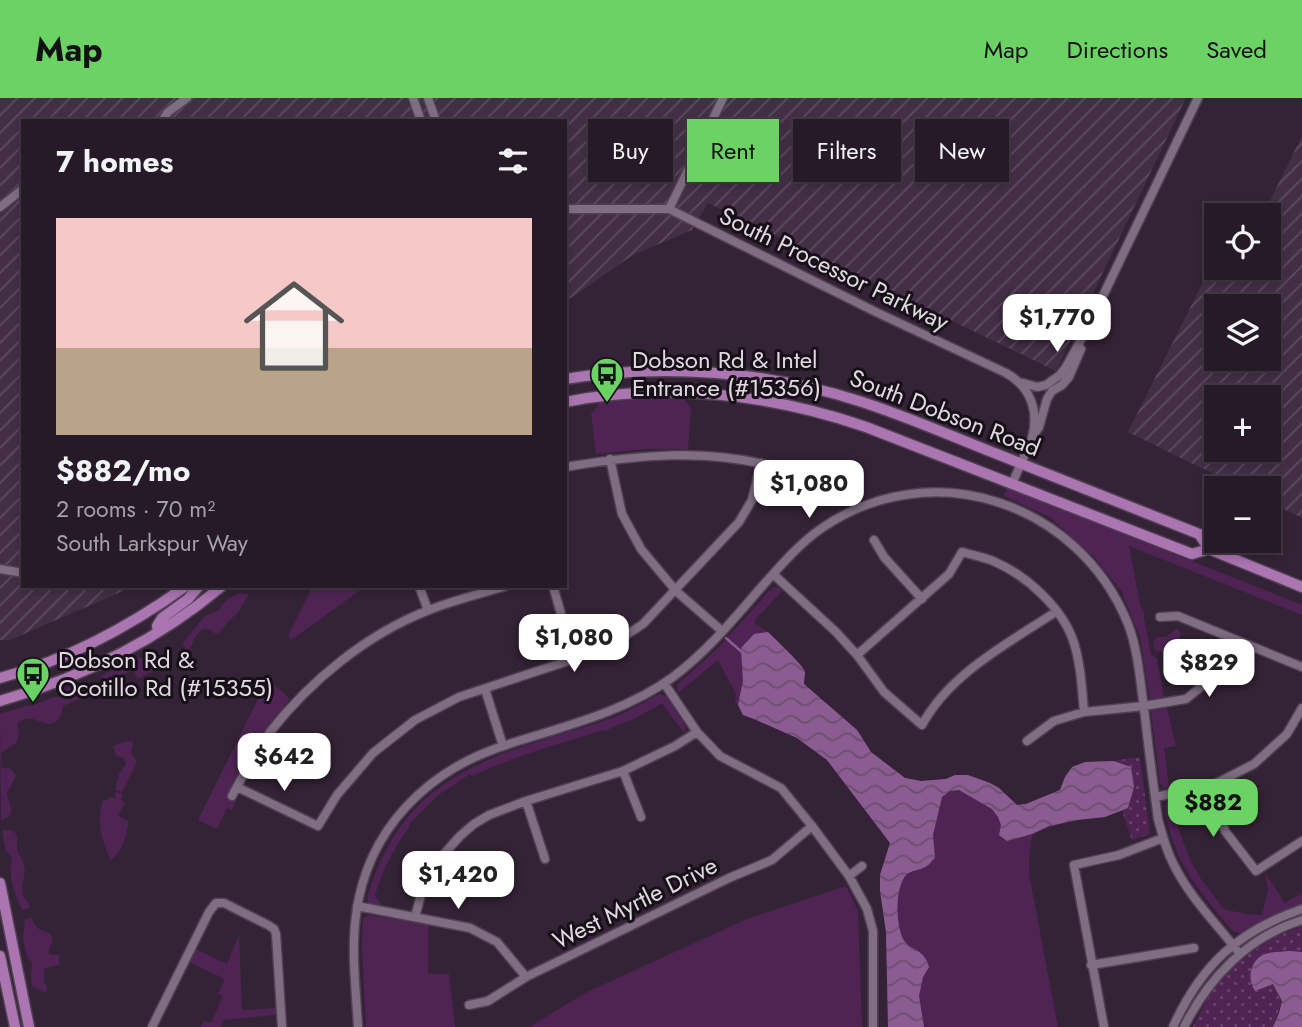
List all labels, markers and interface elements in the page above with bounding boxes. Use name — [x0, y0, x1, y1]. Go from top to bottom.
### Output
text: Map — [35, 26, 103, 73]
text: Map — [984, 32, 1029, 67]
text: Directions — [1067, 32, 1168, 67]
text: Saved — [1206, 32, 1267, 67]
chip: Buy — [588, 119, 673, 182]
chip: Rent — [687, 119, 779, 182]
chip: Filters — [793, 119, 901, 182]
chip: New — [915, 119, 1009, 182]
text: 7 homes — [56, 140, 173, 183]
icon: filters — [494, 142, 532, 180]
street label: South Processor Parkway — [714, 198, 955, 340]
map controls — [1204, 203, 1281, 553]
button: locate — [1204, 203, 1281, 280]
icon: home — [231, 263, 357, 389]
pin: $1,770 — [1000, 294, 1114, 354]
button: layers — [1204, 294, 1281, 371]
text: $1,770 — [1019, 300, 1095, 334]
place label: Dobson Rd & Intel Entrance (#15356) — [632, 342, 821, 405]
bus stop icon: Dobson Rd & Intel Entrance (#15356) — [588, 355, 626, 404]
street label: South Dobson Road — [845, 360, 1046, 465]
button: + — [1204, 385, 1281, 462]
text: $882/mo — [56, 449, 190, 492]
pin: $1,080 — [752, 460, 866, 520]
text: $1,080 — [770, 466, 848, 500]
button: − — [1204, 476, 1281, 553]
text: 2 rooms · 70 m² — [56, 492, 215, 526]
text: South Larkspur Way — [56, 526, 248, 560]
pin: $1,080 — [517, 614, 631, 674]
text: $1,080 — [535, 620, 613, 654]
pin: $829 — [1168, 640, 1250, 699]
place label: Dobson Rd & Ocotillo Rd (#15355) — [58, 642, 273, 705]
text: $829 — [1179, 645, 1239, 679]
bus stop icon: Dobson Rd & Ocotillo Rd (#15355) — [14, 655, 52, 704]
pin: $642 — [243, 734, 325, 793]
text: $642 — [254, 739, 314, 773]
pin: $882 — [1172, 780, 1254, 839]
text: $882 — [1184, 785, 1242, 819]
street label: West Myrtle Drive — [547, 848, 723, 958]
pin: $1,420 — [401, 852, 515, 911]
text: $1,420 — [418, 857, 498, 891]

